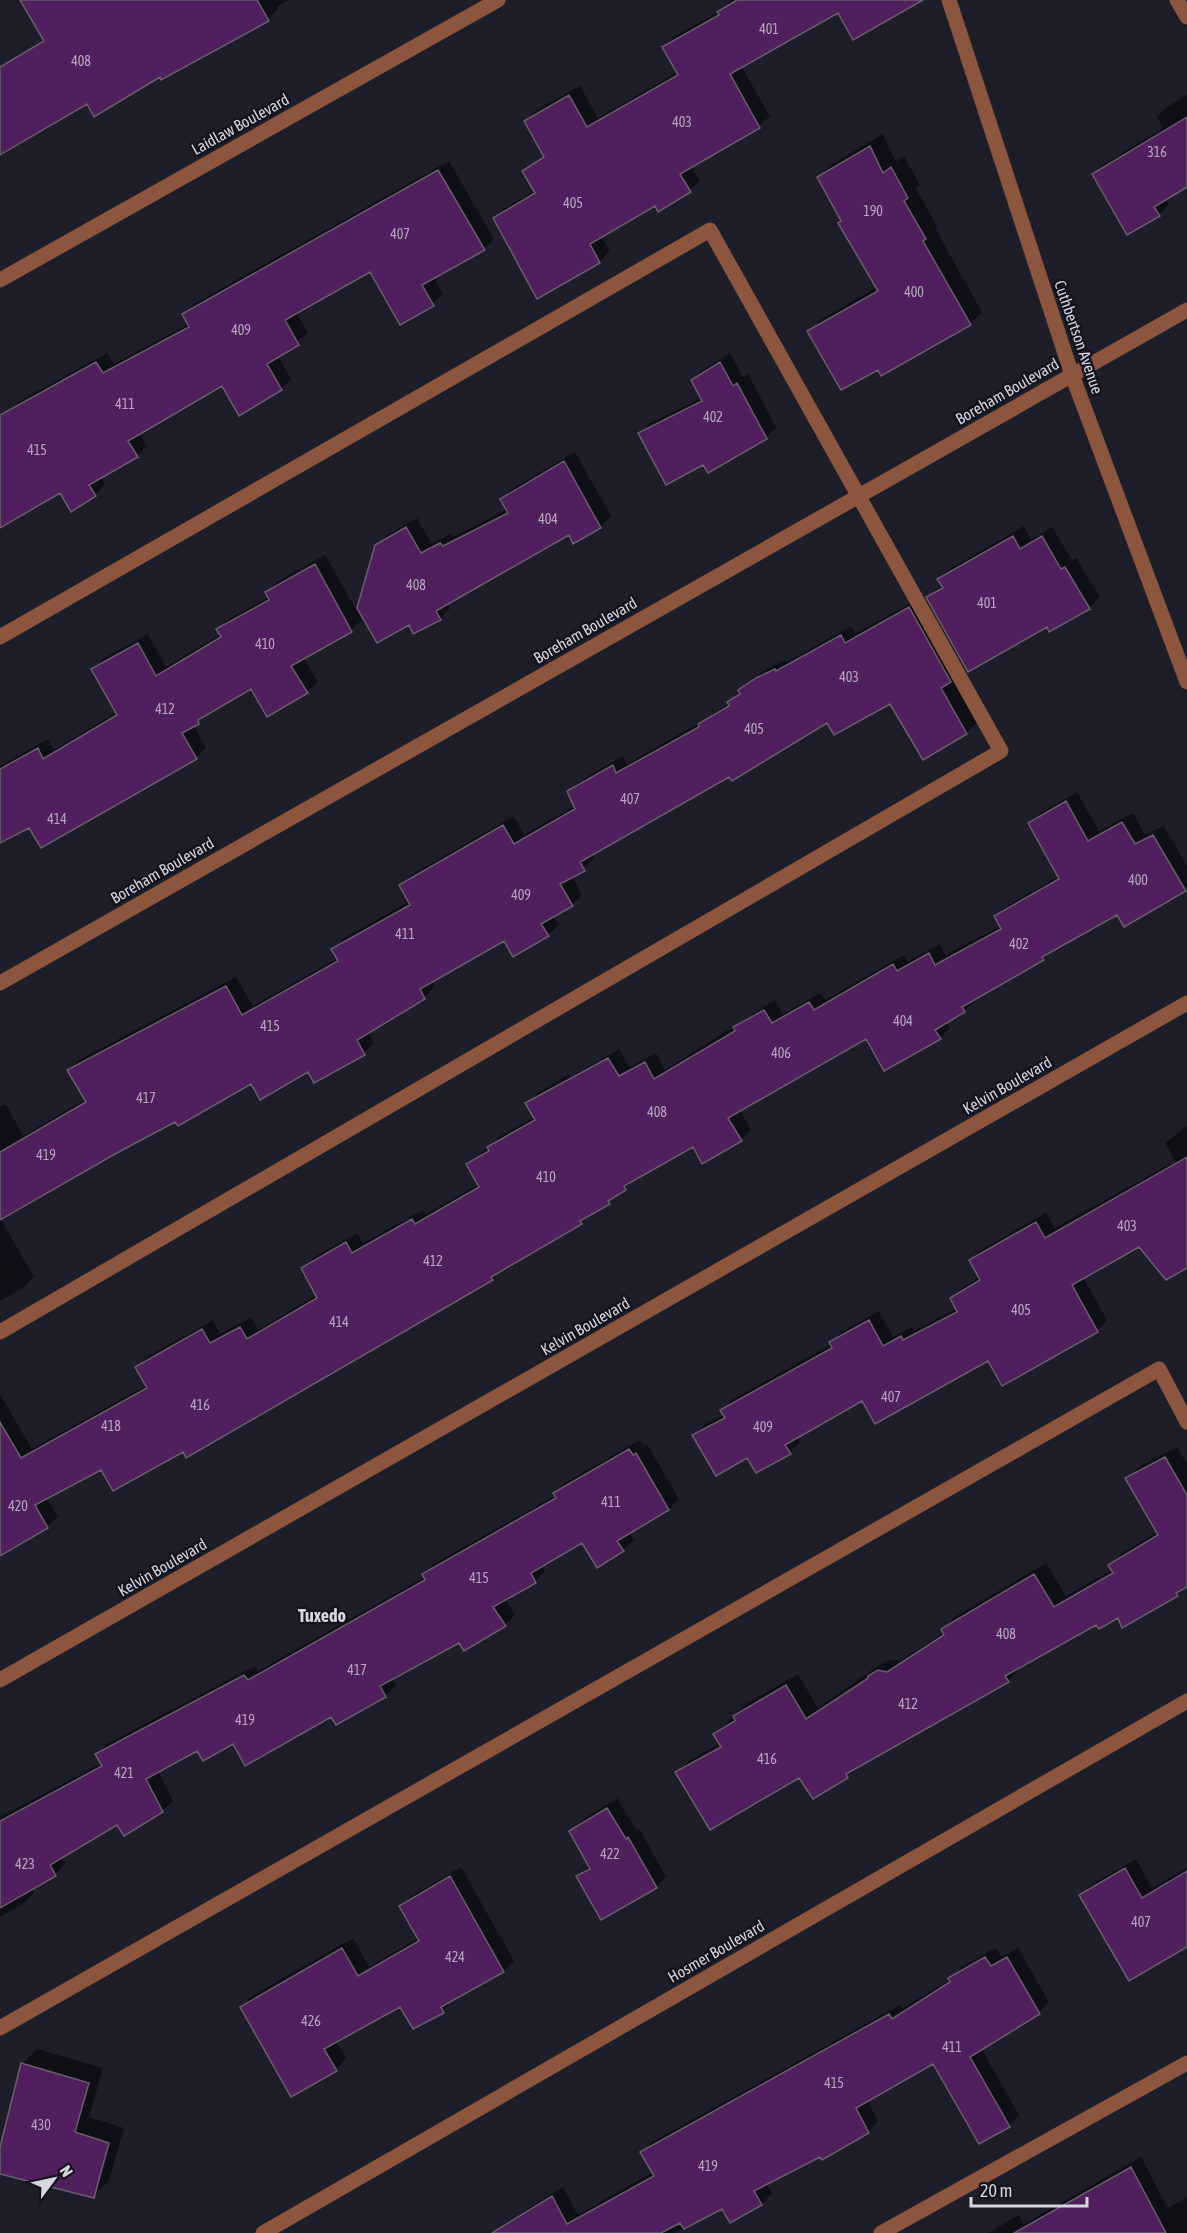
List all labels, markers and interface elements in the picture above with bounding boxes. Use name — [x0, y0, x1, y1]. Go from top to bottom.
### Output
house number: 401 — [759, 21, 779, 37]
house number: 408 — [71, 53, 91, 69]
street label: Laidlaw Boulevard — [188, 90, 292, 158]
house number: 403 — [672, 114, 692, 130]
house number: 316 — [1147, 144, 1167, 160]
house number: 405 — [563, 195, 583, 211]
house number: 190 — [863, 203, 883, 219]
house number: 407 — [390, 226, 410, 242]
street label: Cuthbertson Avenue — [1051, 278, 1107, 396]
house number: 400 — [904, 284, 924, 300]
house number: 409 — [231, 322, 251, 338]
street label: Boreham Boulevard — [952, 354, 1062, 428]
house number: 411 — [115, 396, 135, 412]
house number: 402 — [703, 409, 723, 425]
house number: 415 — [27, 442, 47, 458]
house number: 404 — [538, 511, 558, 527]
house number: 408 — [406, 577, 426, 593]
street label: Boreham Boulevard — [530, 593, 640, 667]
house number: 401 — [977, 595, 997, 611]
house number: 410 — [255, 636, 275, 652]
house number: 403 — [839, 669, 859, 685]
house number: 412 — [155, 701, 175, 717]
house number: 405 — [744, 721, 764, 737]
house number: 407 — [620, 791, 640, 807]
house number: 414 — [47, 811, 67, 827]
street label: Boreham Boulevard — [107, 833, 217, 907]
house number: 400 — [1128, 872, 1148, 888]
house number: 409 — [511, 887, 531, 903]
house number: 411 — [395, 926, 415, 942]
house number: 402 — [1009, 936, 1029, 952]
house number: 404 — [893, 1013, 913, 1029]
house number: 415 — [260, 1018, 280, 1034]
house number: 406 — [771, 1045, 791, 1061]
street label: Kelvin Boulevard — [960, 1052, 1054, 1118]
house number: 417 — [136, 1090, 156, 1106]
house number: 408 — [647, 1104, 667, 1120]
house number: 419 — [36, 1147, 56, 1163]
house number: 410 — [536, 1169, 556, 1185]
house number: 403 — [1117, 1218, 1137, 1234]
house number: 412 — [423, 1253, 443, 1269]
street label: Kelvin Boulevard — [538, 1293, 632, 1359]
house number: 405 — [1011, 1302, 1031, 1318]
house number: 414 — [329, 1314, 349, 1330]
house number: 407 — [881, 1389, 901, 1405]
house number: 416 — [190, 1397, 210, 1413]
house number: 418 — [101, 1418, 121, 1434]
house number: 409 — [753, 1419, 773, 1435]
house number: 411 — [601, 1494, 621, 1510]
house number: 420 — [8, 1498, 28, 1514]
street label: Kelvin Boulevard — [115, 1534, 209, 1600]
house number: 415 — [469, 1570, 489, 1586]
district label: Tuxedo — [298, 1605, 346, 1626]
house number: 408 — [996, 1626, 1016, 1642]
house number: 417 — [347, 1662, 367, 1678]
house number: 412 — [898, 1696, 918, 1712]
house number: 419 — [235, 1712, 255, 1728]
house number: 416 — [757, 1751, 777, 1767]
house number: 421 — [114, 1765, 134, 1781]
house number: 422 — [600, 1846, 620, 1862]
house number: 423 — [15, 1856, 35, 1872]
house number: 407 — [1131, 1914, 1151, 1930]
street label: Hosmer Boulevard — [665, 1916, 767, 1986]
house number: 424 — [445, 1949, 465, 1965]
house number: 426 — [301, 2013, 321, 2029]
house number: 411 — [942, 2039, 962, 2055]
house number: 415 — [824, 2075, 844, 2091]
house number: 430 — [31, 2117, 51, 2133]
north arrow — [24, 2149, 84, 2209]
house number: 419 — [698, 2158, 718, 2174]
text: N — [56, 2162, 77, 2180]
scale bar — [971, 2170, 1086, 2208]
text: 20 m — [980, 2180, 1012, 2201]

